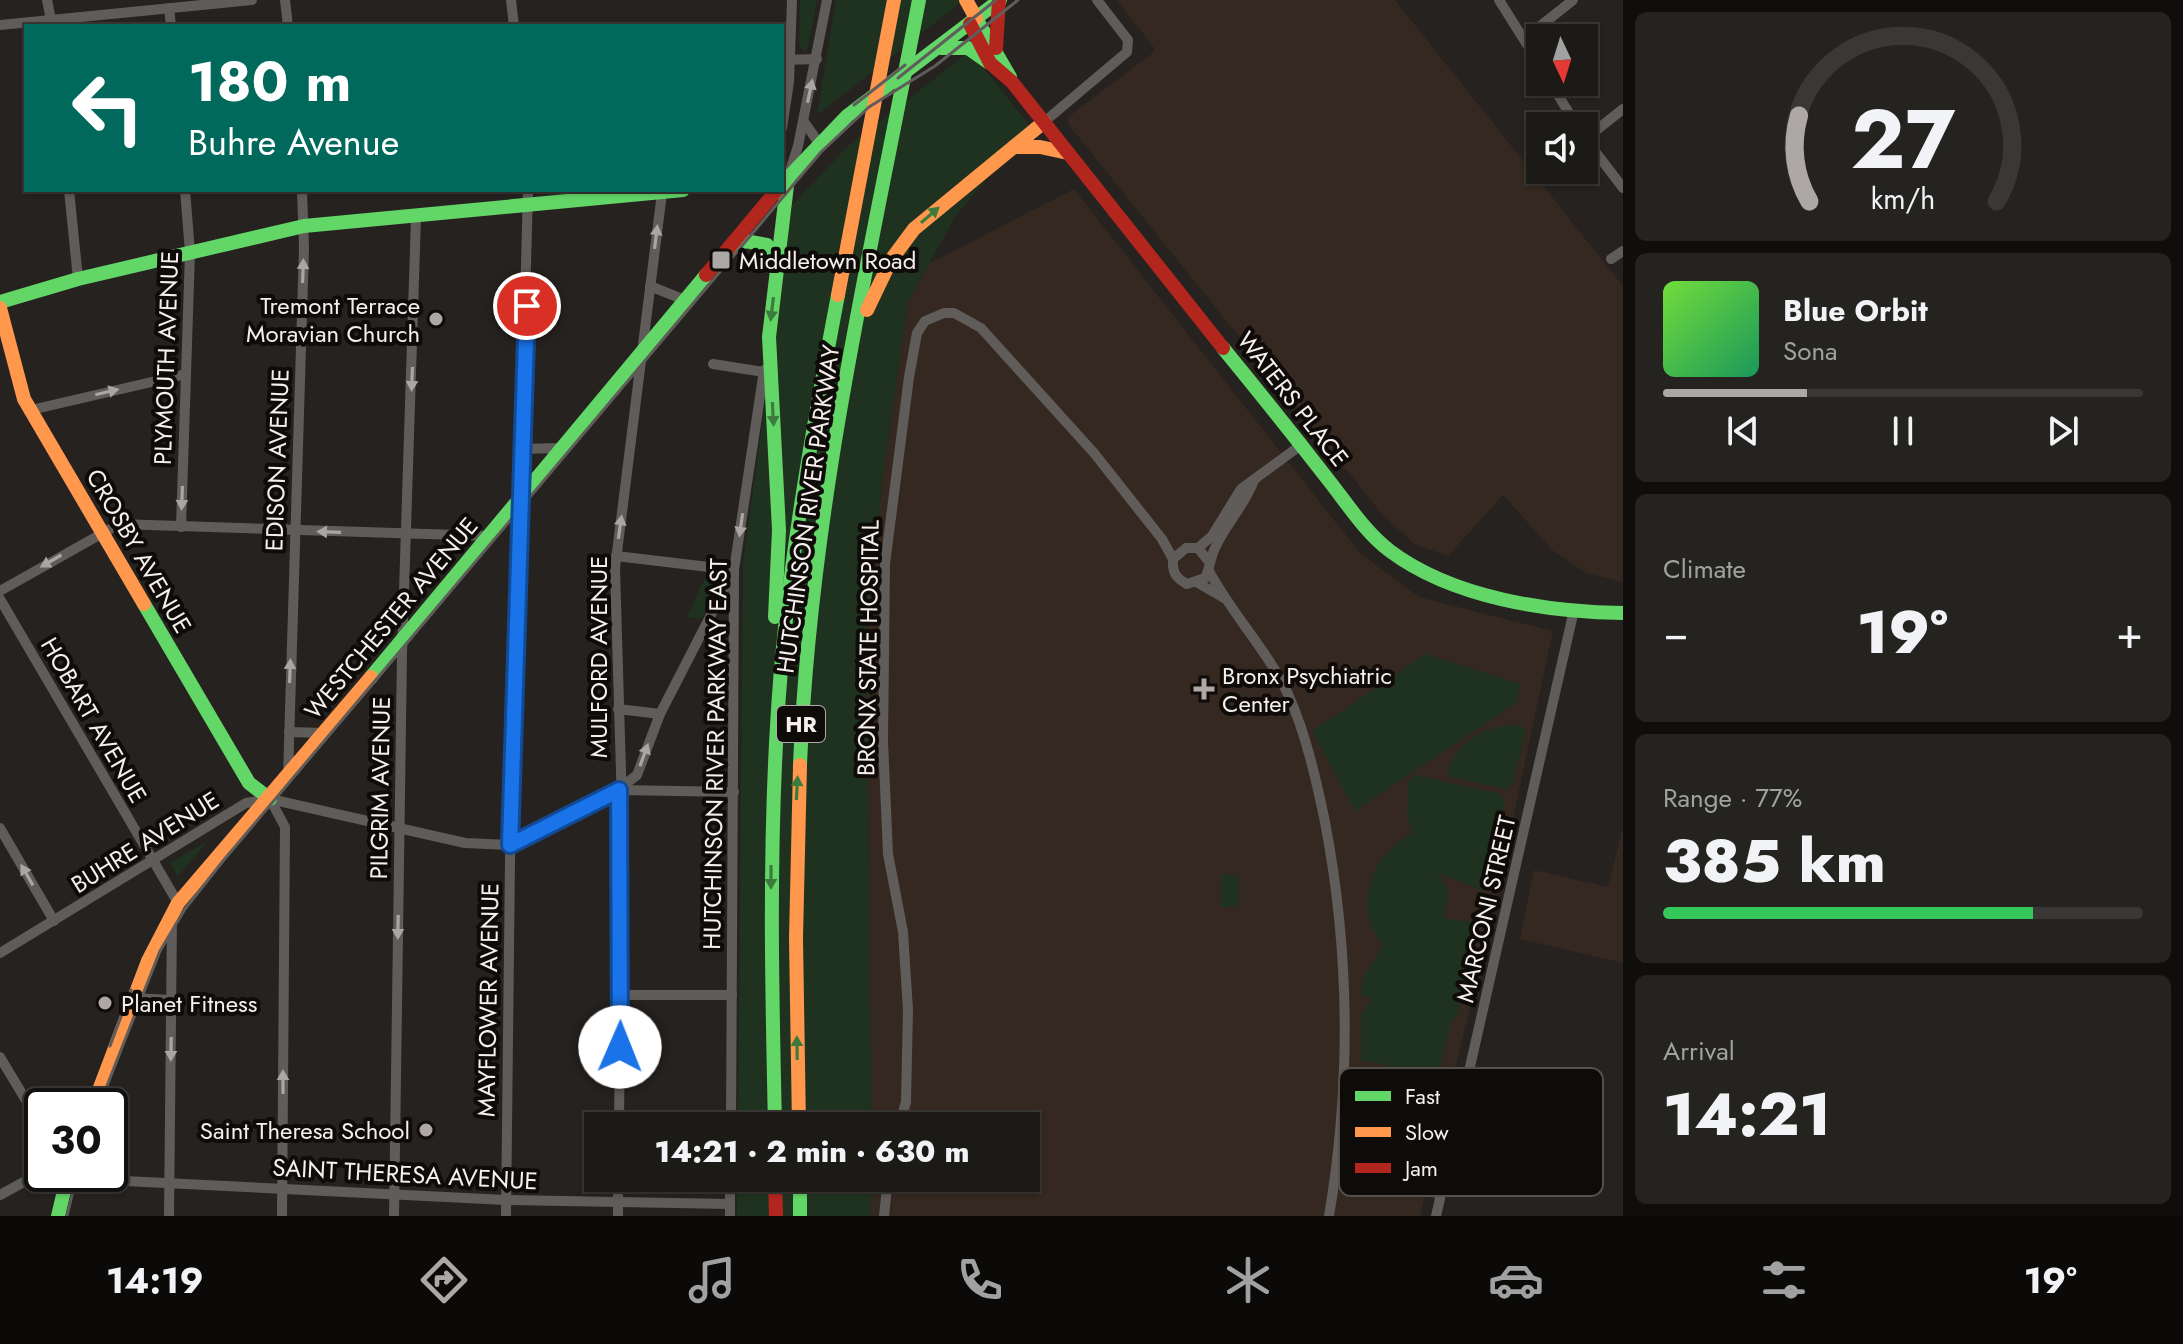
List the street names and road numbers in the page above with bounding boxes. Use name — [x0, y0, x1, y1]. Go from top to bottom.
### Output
street label: PLYMOUTH AVENUE — [145, 250, 187, 466]
street label: WATERS PLACE — [1229, 324, 1357, 474]
street label: HUTCHINSON RIVER PARKWAY — [768, 342, 848, 675]
street label: EDISON AVENUE — [256, 368, 298, 552]
street label: CROSBY AVENUE — [78, 462, 200, 640]
street label: WESTCHESTER AVENUE — [296, 509, 486, 727]
street label: BRONX STATE HOSPITAL — [848, 519, 888, 776]
street label: MULFORD AVENUE — [581, 556, 616, 758]
street label: HUTCHINSON RIVER PARKWAY EAST — [694, 558, 736, 950]
street label: HOBART AVENUE — [32, 631, 156, 809]
street label: PILGRIM AVENUE — [361, 696, 399, 880]
road number: HR — [777, 706, 825, 742]
street label: BUHRE AVENUE — [64, 782, 226, 902]
street label: MARCONI STREET — [1447, 812, 1525, 1006]
street label: MAYFLOWER AVENUE — [468, 883, 508, 1117]
street label: SAINT THERESA AVENUE — [272, 1150, 538, 1198]

